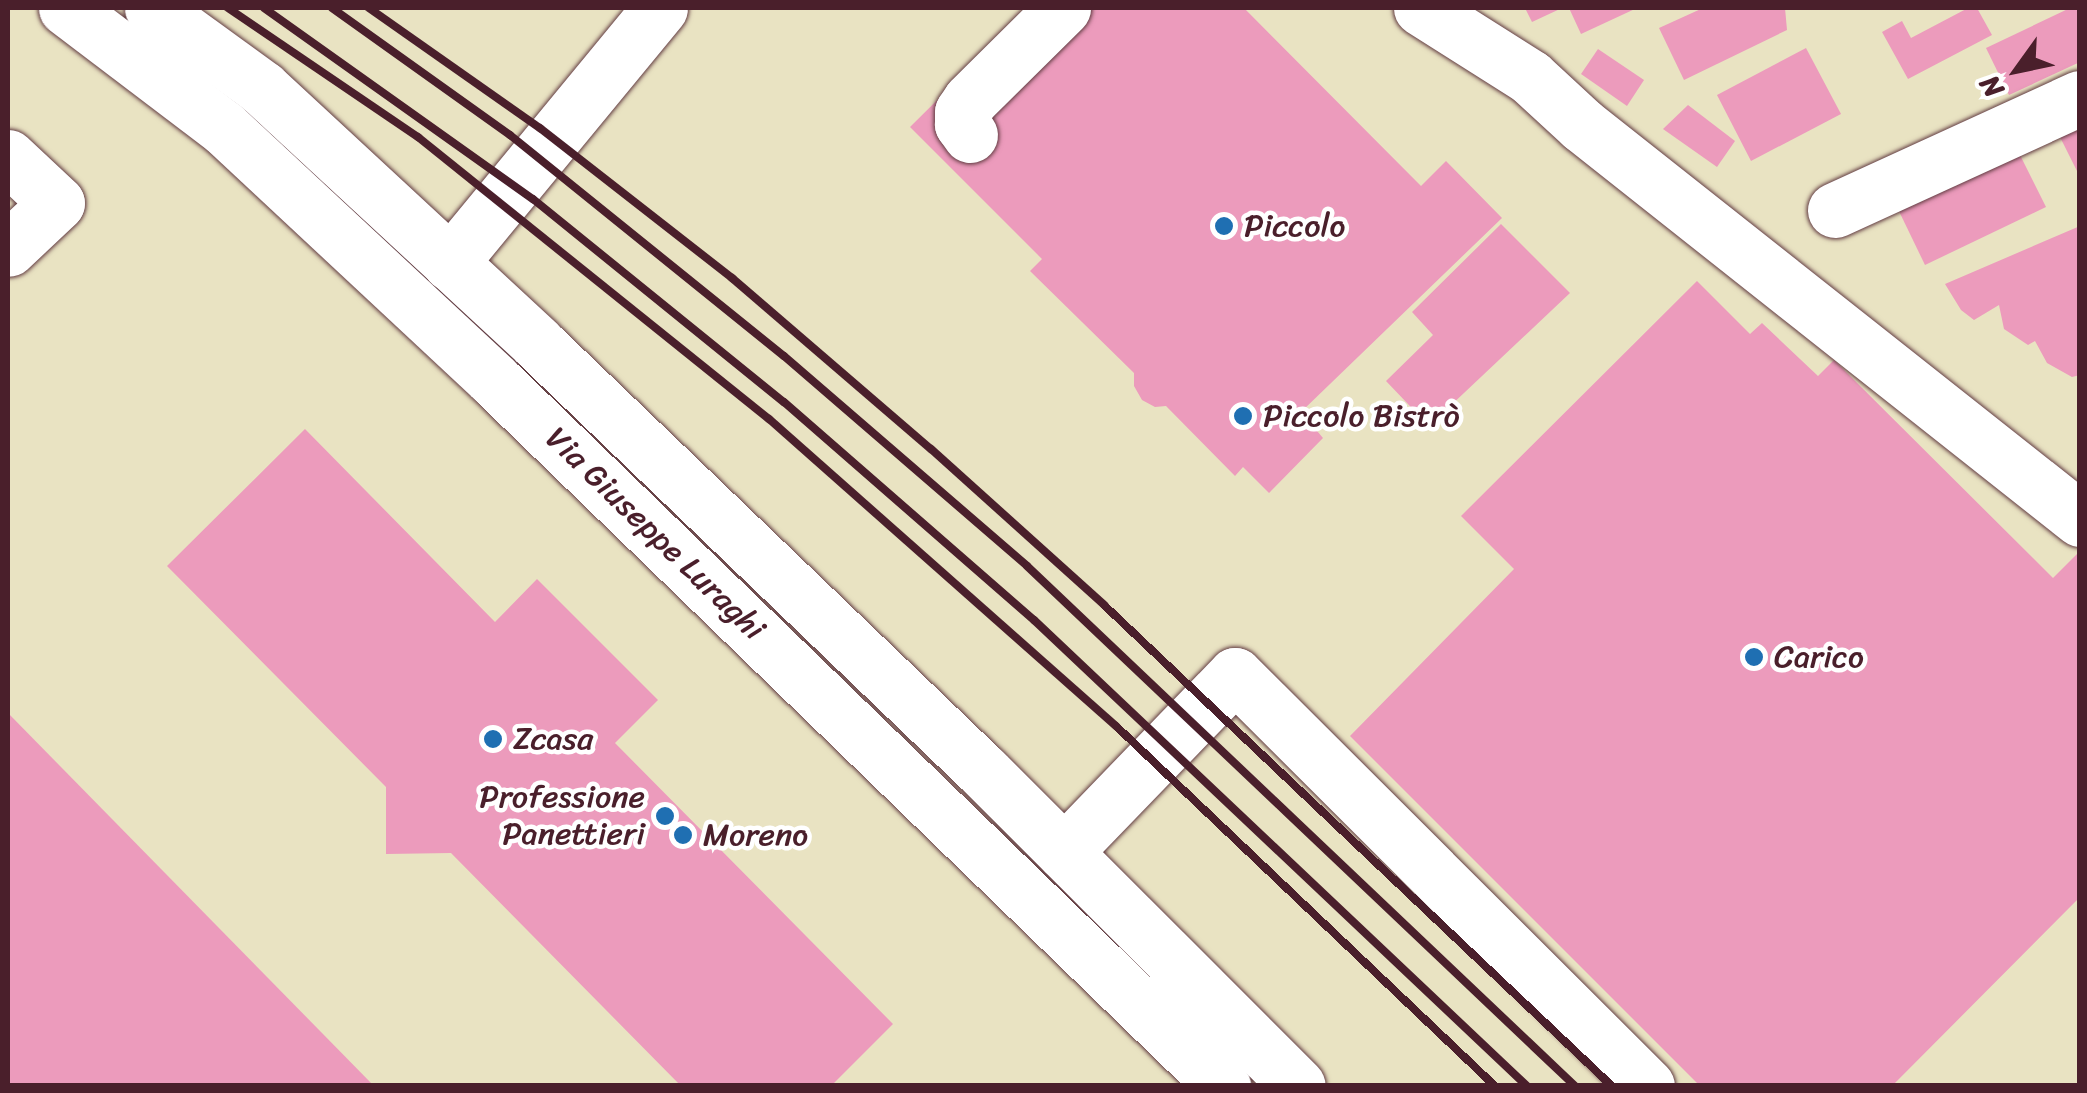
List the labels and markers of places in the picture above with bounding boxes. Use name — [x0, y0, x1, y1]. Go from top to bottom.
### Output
place label: Piccolo — [1244, 207, 1345, 245]
marker: Piccolo — [1213, 215, 1235, 237]
place label: Piccolo Bistrò — [1263, 397, 1460, 435]
marker: Piccolo Bistrò — [1232, 405, 1254, 427]
place label: Carico — [1774, 638, 1864, 676]
marker: Carico — [1743, 646, 1765, 668]
place label: Zcasa — [513, 720, 593, 758]
marker: Zcasa — [482, 728, 504, 750]
place label: Professione Panettieri — [479, 779, 645, 854]
marker: Professione Panettieri — [654, 805, 676, 827]
place label: Moreno — [703, 816, 808, 854]
marker: Moreno — [672, 824, 694, 846]

